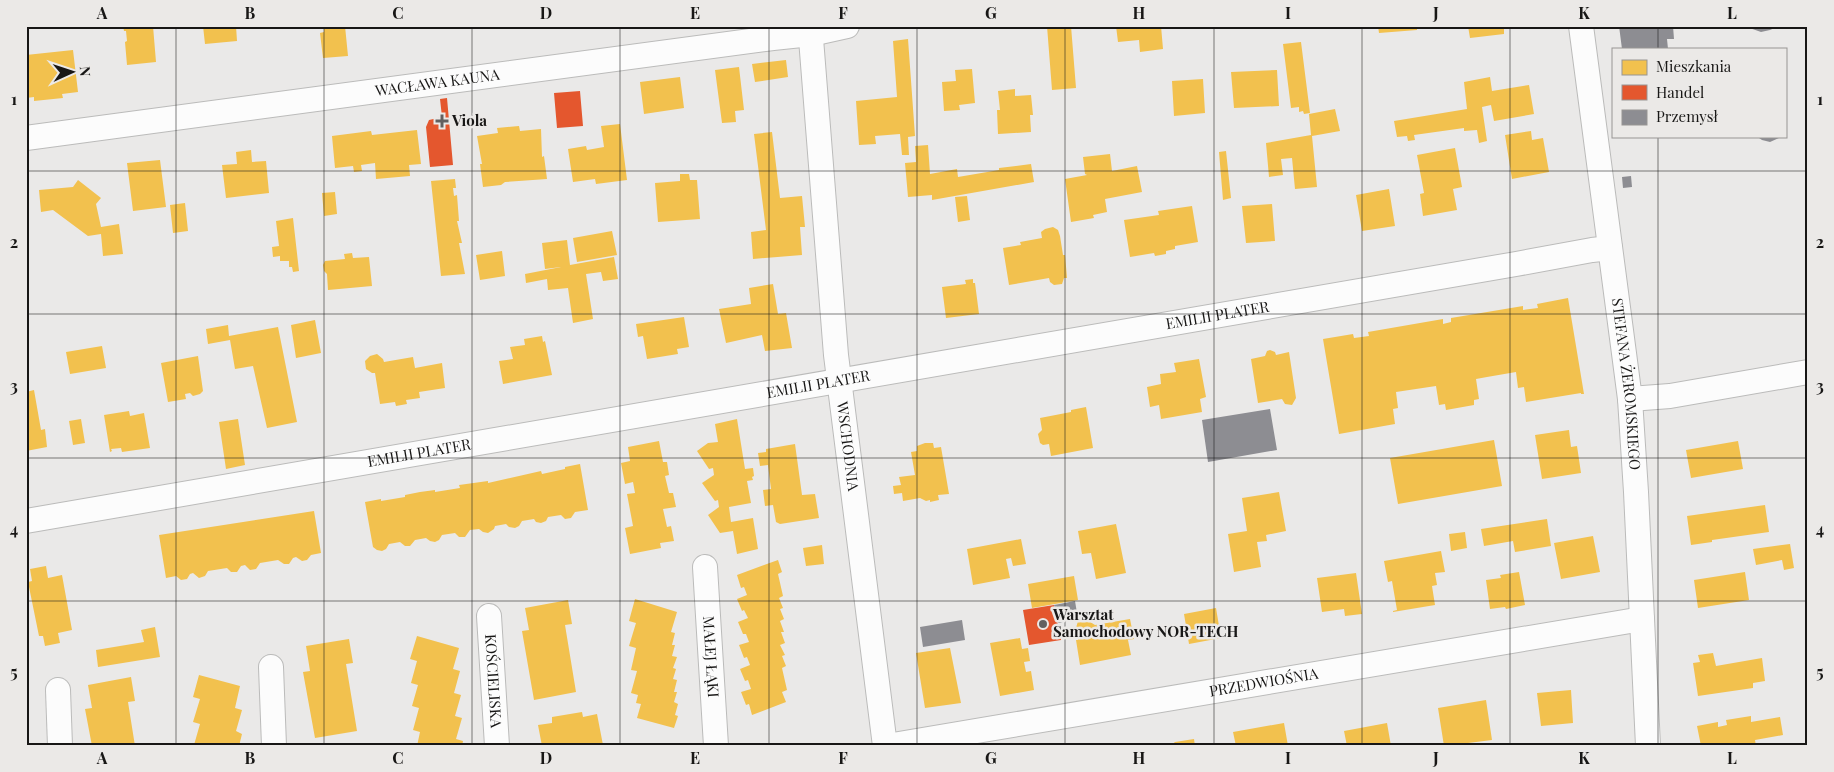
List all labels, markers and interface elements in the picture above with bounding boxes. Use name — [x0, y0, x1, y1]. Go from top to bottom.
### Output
text: A — [96, 2, 108, 23]
text: B — [245, 2, 256, 23]
text: C — [392, 2, 404, 23]
text: D — [540, 2, 552, 23]
text: E — [690, 2, 700, 23]
text: F — [838, 2, 848, 23]
text: G — [985, 2, 997, 23]
text: H — [1133, 2, 1146, 23]
text: I — [1285, 2, 1291, 23]
text: J — [1432, 2, 1439, 23]
text: K — [1578, 2, 1590, 23]
text: L — [1727, 2, 1737, 23]
north arrow — [48, 48, 98, 98]
legend — [1612, 48, 1786, 138]
text: Mieszkania — [1656, 56, 1732, 76]
street label: WACŁAWA KAUNA — [373, 64, 501, 100]
text: N — [76, 66, 95, 77]
text: Handel — [1656, 82, 1704, 102]
text: 1 — [11, 88, 17, 109]
text: 1 — [1817, 88, 1823, 109]
text: Przemysł — [1656, 106, 1719, 126]
place label: Viola — [451, 110, 487, 130]
marker: Viola — [436, 115, 448, 127]
text: 2 — [10, 231, 18, 252]
text: 2 — [1816, 231, 1824, 252]
street label: EMILII PLATER — [1164, 296, 1271, 333]
street label: STEFANA ŻEROMSKIEGO — [1608, 297, 1646, 471]
street label: EMILII PLATER — [765, 365, 872, 402]
text: 3 — [10, 375, 18, 396]
text: 3 — [1816, 375, 1824, 396]
street label: WSCHODNIA — [833, 399, 864, 493]
street label: EMILII PLATER — [366, 433, 473, 471]
text: 4 — [10, 518, 18, 539]
text: 4 — [1816, 518, 1824, 539]
place label: Warsztat Samochodowy NOR-TECH — [1052, 604, 1239, 641]
street label: MAŁEJ ŁĄKI — [699, 615, 724, 698]
marker: Warsztat Samochodowy NOR-TECH — [1037, 618, 1049, 630]
street label: KOŚCIELISKA — [481, 633, 507, 729]
text: 5 — [10, 661, 18, 682]
text: 5 — [1816, 661, 1824, 682]
street label: PRZEDWIOŚNIA — [1208, 663, 1320, 701]
text: A — [96, 747, 108, 768]
text: B — [245, 747, 256, 768]
text: C — [392, 747, 404, 768]
text: D — [540, 747, 552, 768]
text: E — [690, 747, 700, 768]
text: F — [838, 747, 848, 768]
text: G — [985, 747, 997, 768]
text: H — [1133, 747, 1146, 768]
text: I — [1285, 747, 1291, 768]
text: J — [1432, 747, 1439, 768]
text: K — [1578, 747, 1590, 768]
text: L — [1727, 747, 1737, 768]

